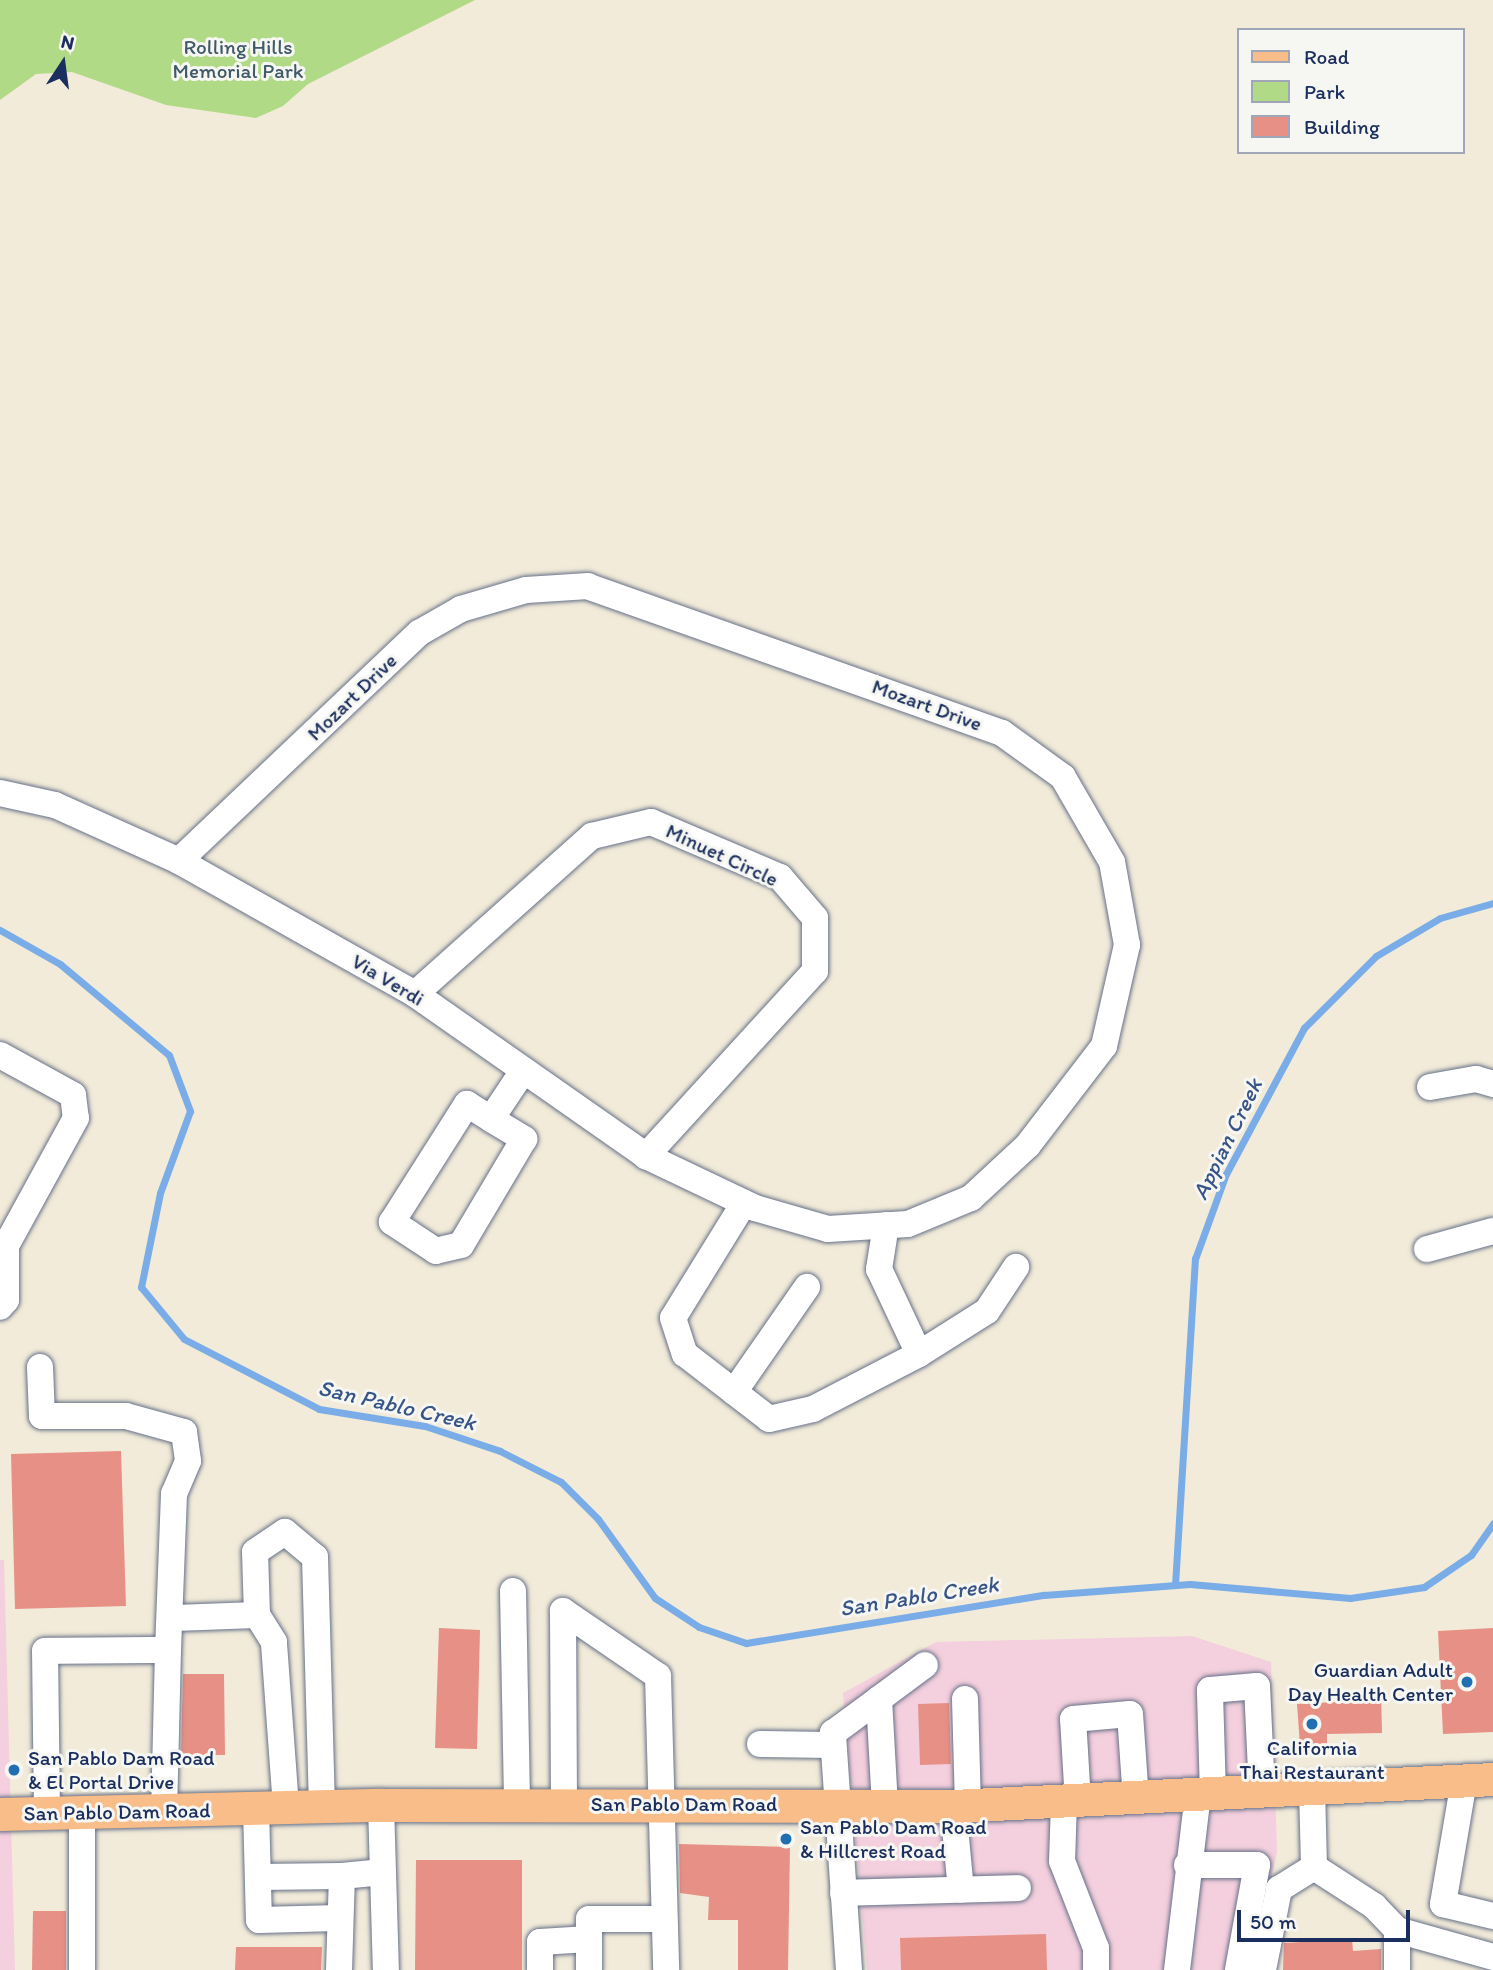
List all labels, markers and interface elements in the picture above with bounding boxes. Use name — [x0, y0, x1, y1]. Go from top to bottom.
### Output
north arrow — [28, 28, 98, 98]
legend — [1238, 28, 1465, 154]
text: N — [59, 29, 77, 55]
park label: Rolling Hills Memorial Park — [172, 34, 304, 84]
text: Road — [1304, 44, 1349, 69]
text: Park — [1304, 79, 1345, 104]
text: Building — [1304, 114, 1380, 139]
street label: Mozart Drive — [302, 648, 402, 746]
street label: Mozart Drive — [869, 673, 985, 737]
street label: Minuet Circle — [662, 818, 782, 892]
street label: Via Verdi — [348, 949, 428, 1011]
water label: Appian Creek — [1186, 1074, 1268, 1204]
water label: San Pablo Creek — [316, 1374, 478, 1436]
water label: San Pablo Creek — [838, 1570, 1000, 1622]
place label: Guardian Adult Day Health Center — [1288, 1657, 1453, 1707]
marker: Guardian Adult Day Health Center — [1459, 1674, 1475, 1690]
marker: California Thai Restaurant — [1304, 1716, 1320, 1732]
place label: California Thai Restaurant — [1240, 1735, 1384, 1785]
place label: San Pablo Dam Road & El Portal Drive — [28, 1745, 214, 1795]
marker: San Pablo Dam Road & El Portal Drive — [6, 1762, 22, 1778]
street label: San Pablo Dam Road — [591, 1791, 777, 1817]
street label: San Pablo Dam Road — [24, 1798, 210, 1826]
place label: San Pablo Dam Road & Hillcrest Road — [800, 1814, 986, 1864]
marker: San Pablo Dam Road & Hillcrest Road — [778, 1831, 794, 1847]
scale bar — [1241, 1896, 1414, 1940]
text: 50 m — [1250, 1909, 1296, 1934]

